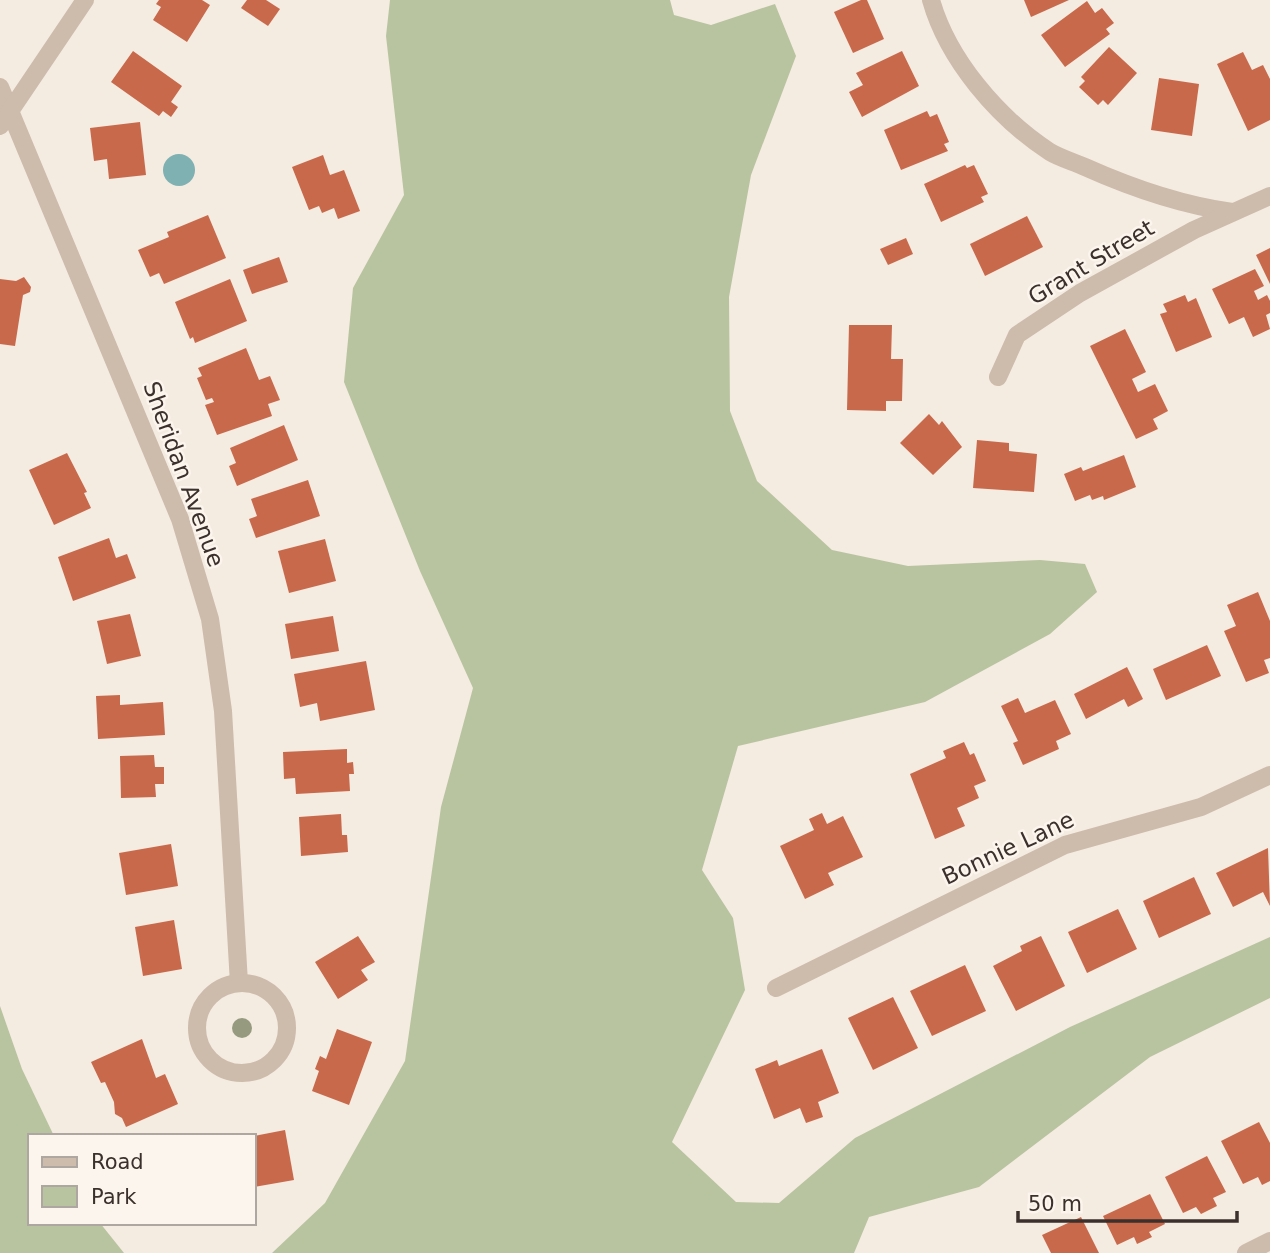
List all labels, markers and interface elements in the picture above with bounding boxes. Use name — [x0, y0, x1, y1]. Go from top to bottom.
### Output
street label: Grant Street — [1023, 214, 1159, 310]
street label: Sheridan Avenue — [138, 378, 230, 570]
street label: Bonnie Lane — [938, 806, 1078, 890]
legend — [28, 1134, 256, 1225]
text: Road — [91, 1150, 144, 1174]
scale bar — [1018, 1180, 1237, 1224]
text: Park — [91, 1185, 137, 1209]
text: 50 m — [1028, 1192, 1082, 1216]

